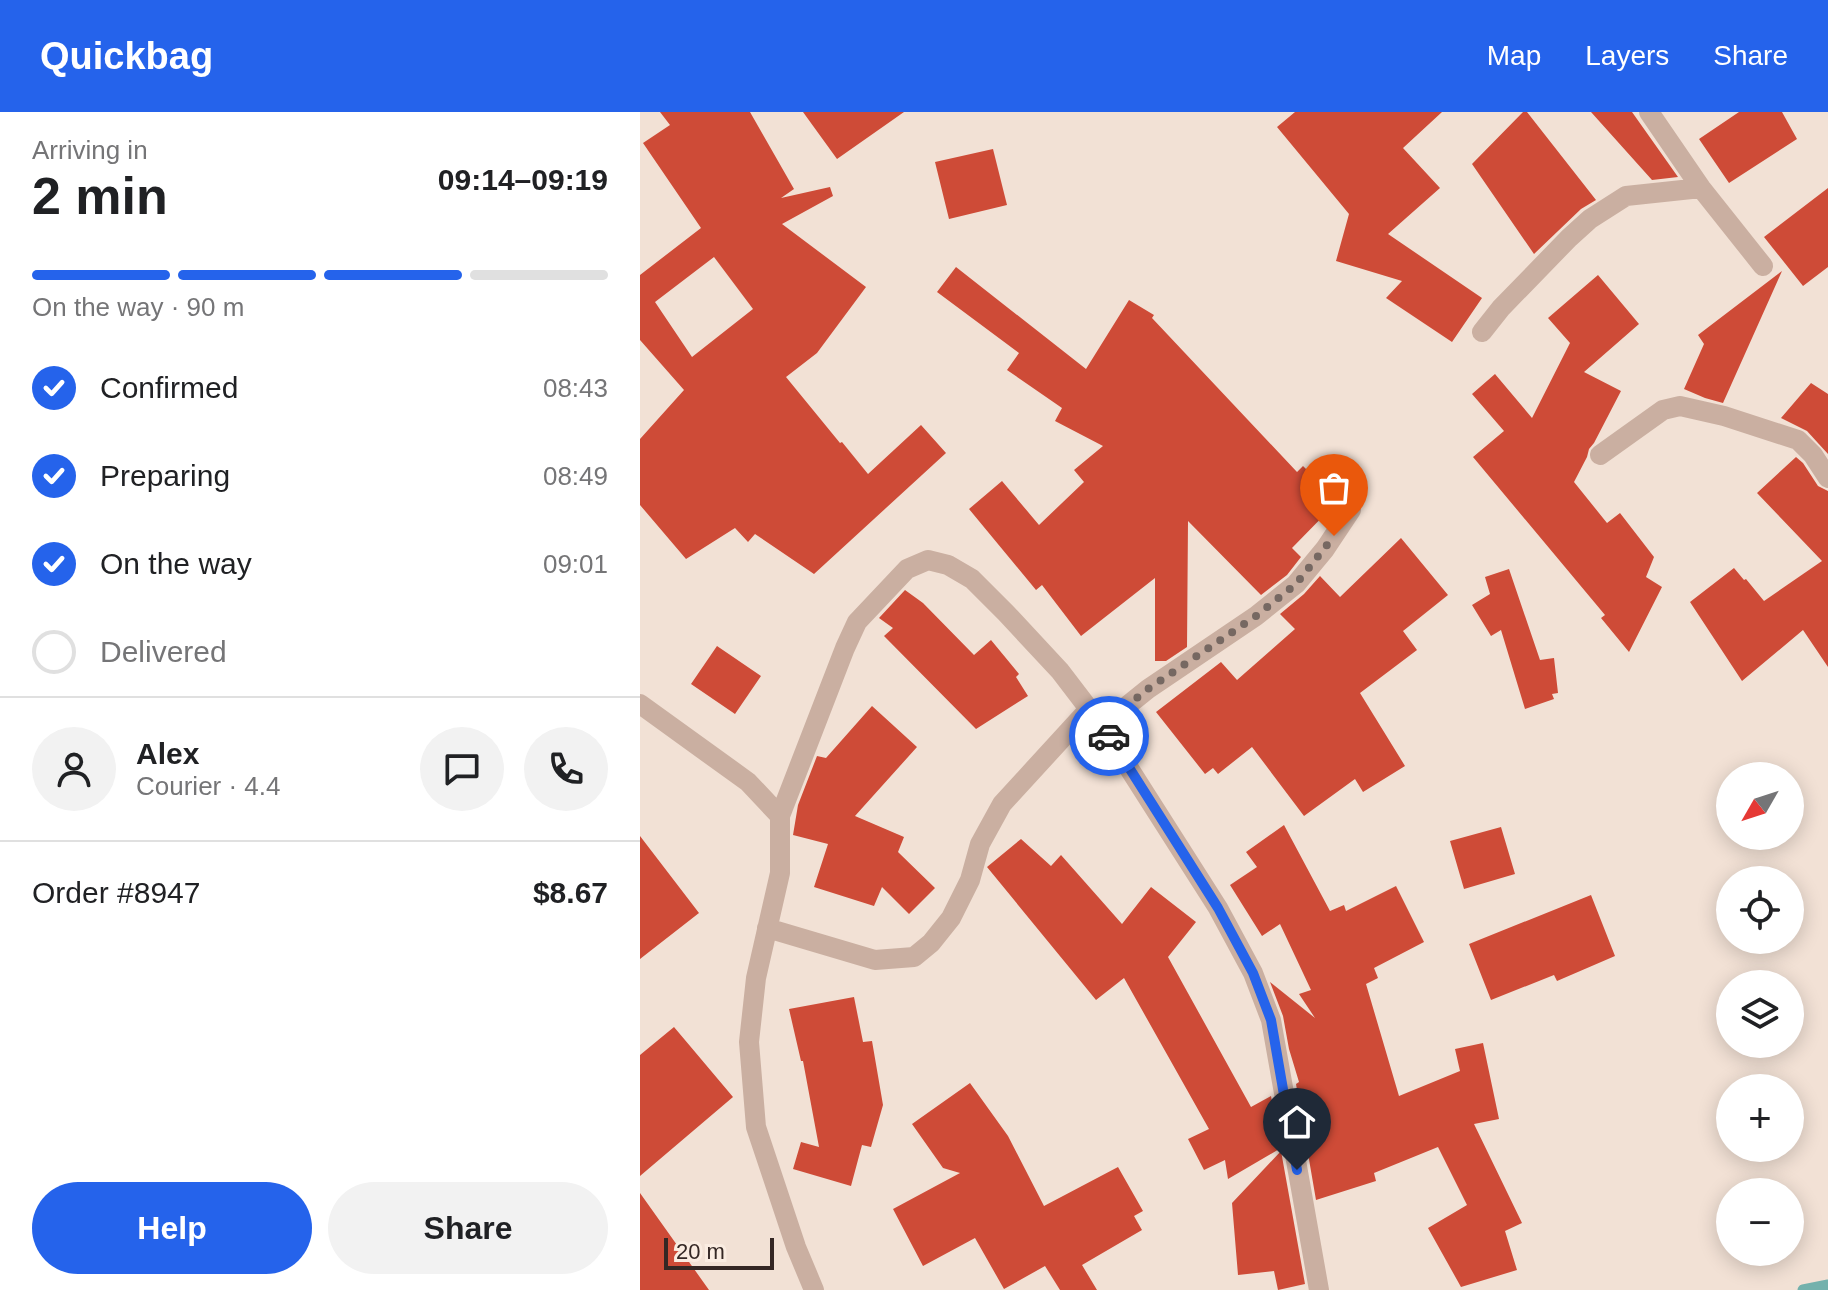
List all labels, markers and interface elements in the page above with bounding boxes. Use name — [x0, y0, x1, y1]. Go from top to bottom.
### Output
text: Quickbag — [40, 35, 213, 77]
text: Map — [1487, 40, 1541, 71]
text: Layers — [1585, 40, 1669, 71]
text: Share — [1713, 40, 1788, 71]
text: Arriving in — [32, 135, 148, 165]
text: 09:14–09:19 — [438, 163, 608, 196]
text: 2 min — [32, 167, 168, 225]
text: On the way · 90 m — [32, 292, 244, 322]
icon: check — [32, 366, 76, 410]
text: Confirmed — [100, 371, 238, 404]
text: 08:43 — [543, 373, 608, 403]
icon: check — [32, 454, 76, 498]
pin — [1300, 454, 1368, 536]
text: Preparing — [100, 459, 230, 492]
text: 08:49 — [543, 461, 608, 491]
icon: bag — [1312, 466, 1356, 510]
icon: check — [32, 542, 76, 586]
text: On the way — [100, 547, 252, 580]
text: 09:01 — [543, 549, 608, 579]
text: Delivered — [100, 635, 227, 668]
courier — [1069, 696, 1149, 776]
icon: car — [1087, 714, 1131, 758]
button: person — [32, 727, 116, 811]
button: chat — [420, 727, 504, 811]
button: phone — [524, 727, 608, 811]
text: Alex — [136, 737, 199, 770]
north arrow — [1716, 762, 1804, 850]
map controls — [1716, 762, 1804, 1266]
text: Courier · 4.4 — [136, 771, 281, 801]
button: locate — [1716, 866, 1804, 954]
text: Order #8947 — [32, 876, 200, 909]
text: $8.67 — [533, 876, 608, 909]
button: layers — [1716, 970, 1804, 1058]
button: + — [1716, 1074, 1804, 1162]
pin — [1263, 1088, 1331, 1170]
icon: home — [1275, 1100, 1319, 1144]
button: − — [1716, 1178, 1804, 1266]
button: Help — [32, 1182, 312, 1274]
button: Share — [328, 1182, 608, 1274]
scale bar — [664, 1234, 774, 1270]
text: 20 m — [676, 1239, 725, 1264]

